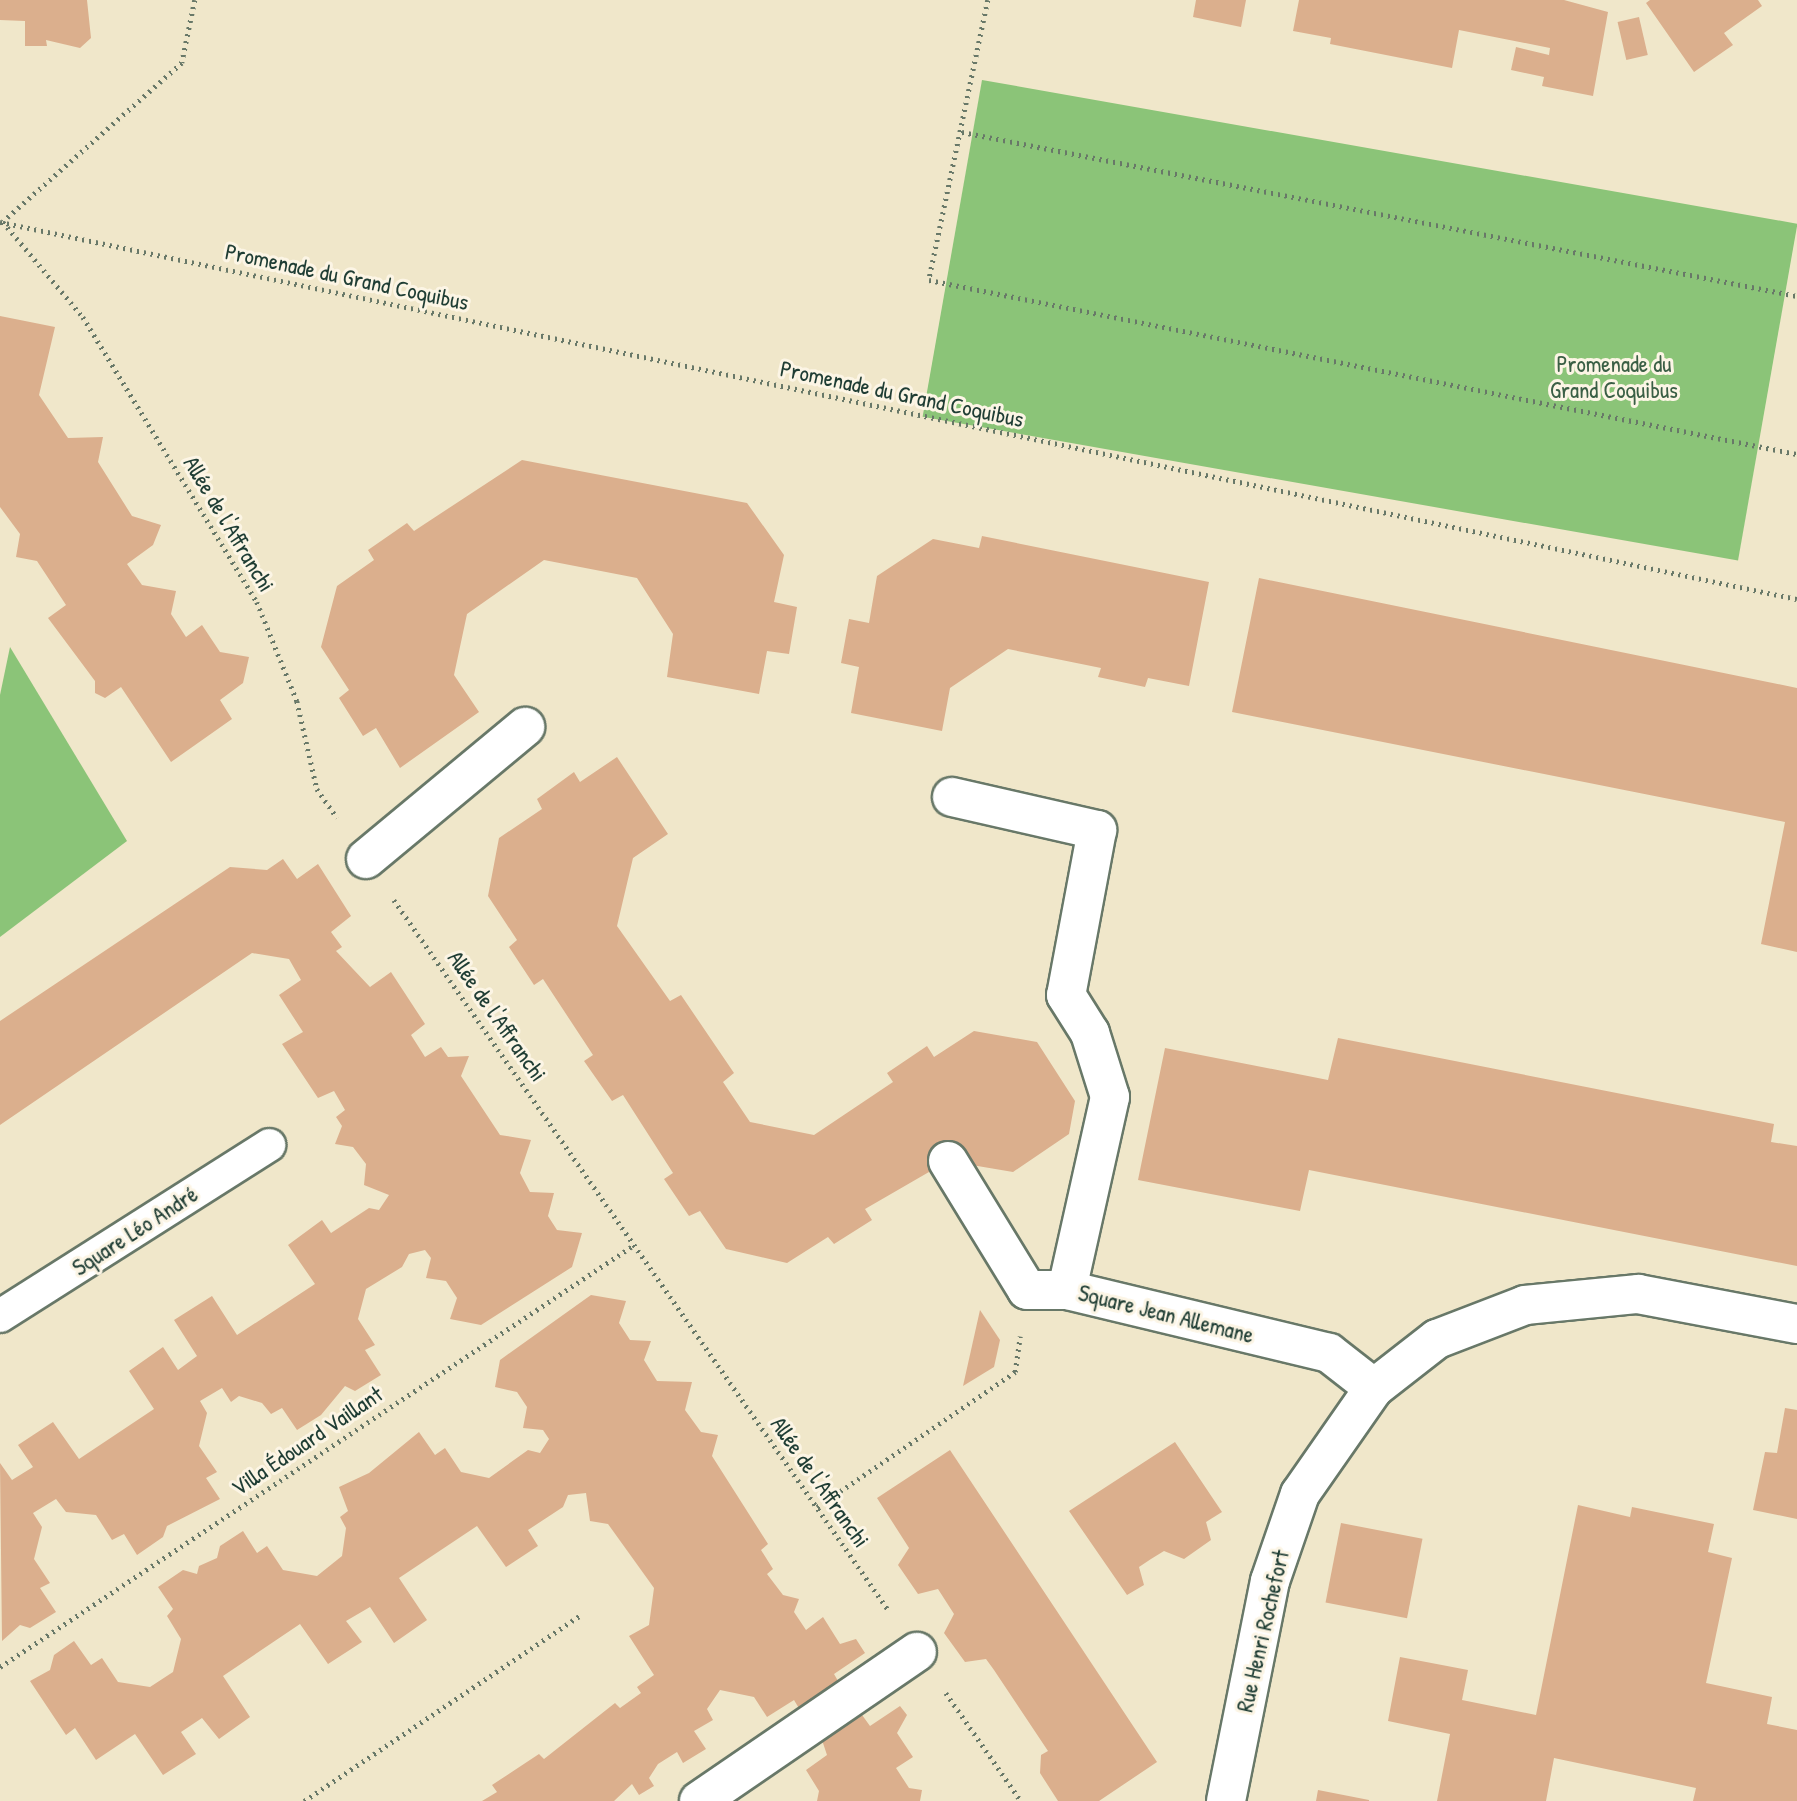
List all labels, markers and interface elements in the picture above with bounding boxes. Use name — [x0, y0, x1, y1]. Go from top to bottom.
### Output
street label: Promenade du Grand Coquibus — [223, 238, 471, 316]
park label: Promenade du Grand Coquibus — [1550, 350, 1678, 404]
street label: Promenade du Grand Coquibus — [778, 355, 1026, 433]
street label: Allée de l'Affranchi — [178, 451, 280, 597]
street label: Allée de l'Affranchi — [442, 945, 552, 1087]
street label: Square Léo André — [67, 1180, 203, 1282]
street label: Square Jean Allemane — [1076, 1279, 1256, 1349]
street label: Villa Édouard Vaillant — [226, 1380, 388, 1502]
street label: Allée de l'Affranchi — [765, 1411, 875, 1553]
street label: Rue Henri Rochefort — [1231, 1547, 1295, 1715]

